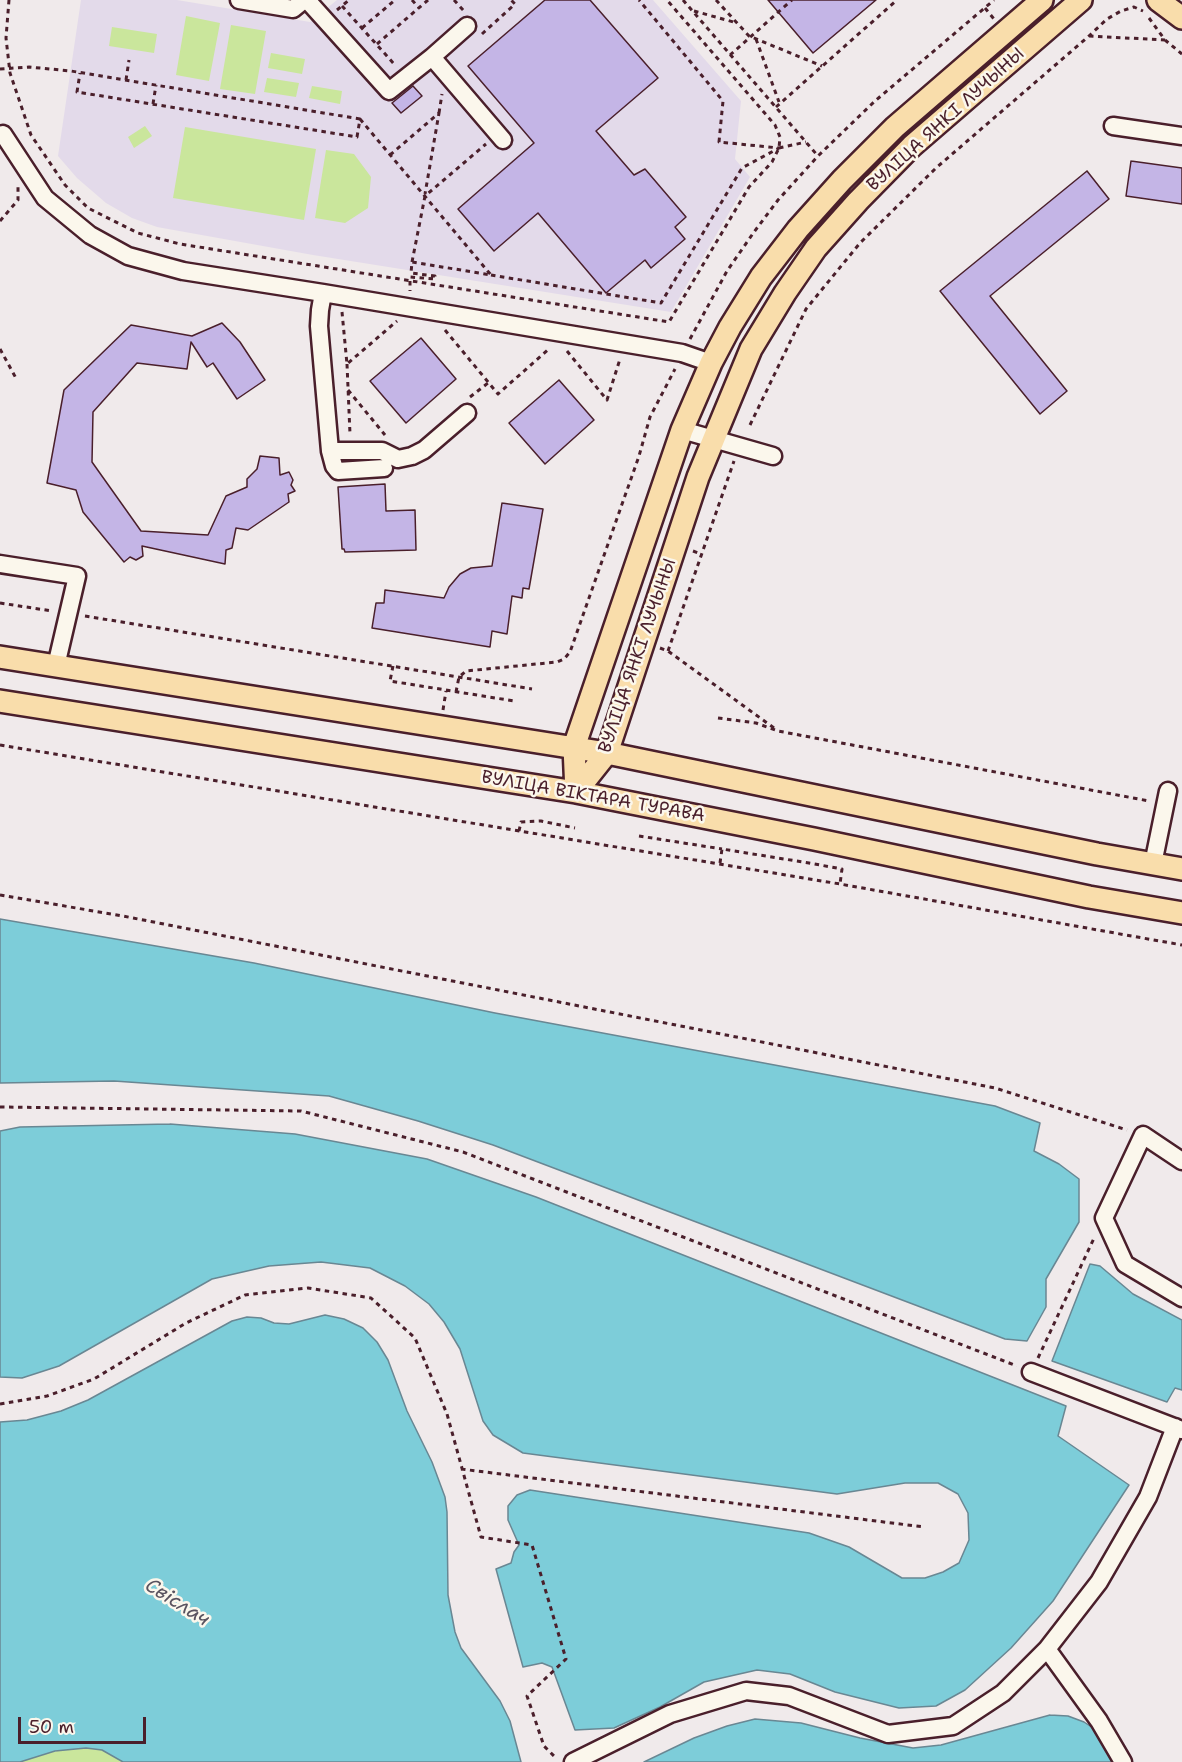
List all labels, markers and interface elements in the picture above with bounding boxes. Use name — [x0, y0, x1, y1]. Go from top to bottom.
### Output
street label: ВУЛІЦА ЯНКІ ЛУЧЫНЫ — [863, 44, 1029, 196]
street label: ВУЛІЦА ЯНКІ ЛУЧЫНЫ — [595, 556, 681, 756]
street label: ВУЛІЦА ВІКТАРА ТУРАВА — [480, 767, 706, 827]
water label: Свіслач — [140, 1574, 214, 1632]
scale bar — [21, 1705, 148, 1743]
text: 50 m — [29, 1715, 74, 1739]

